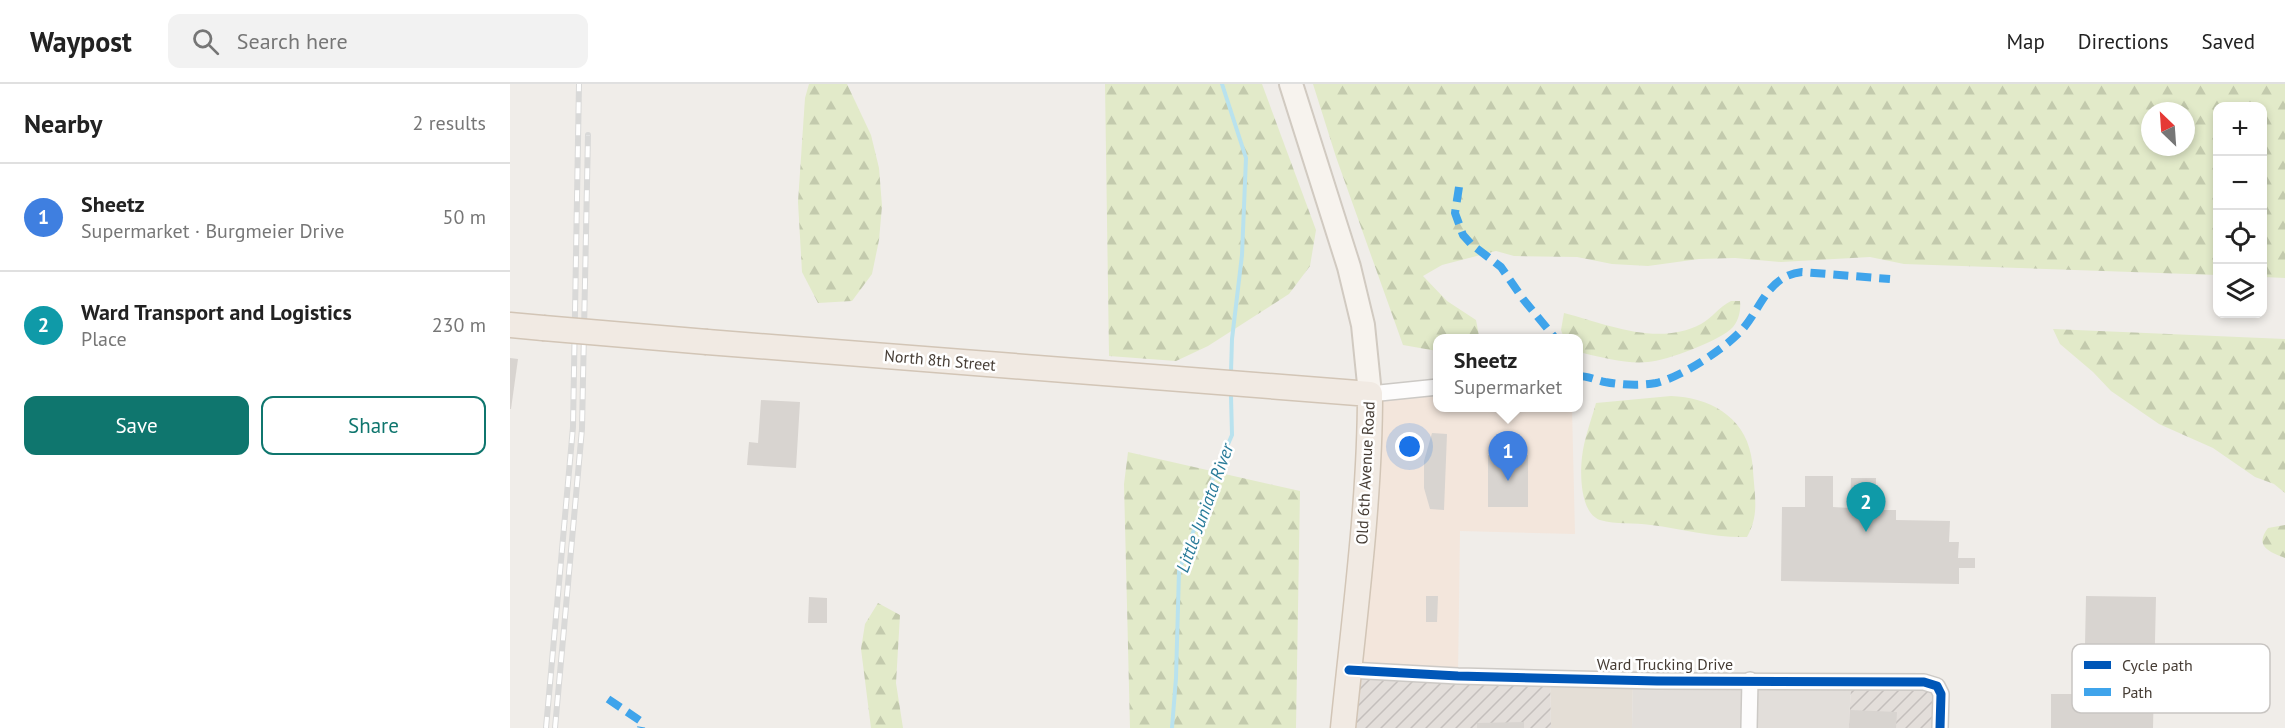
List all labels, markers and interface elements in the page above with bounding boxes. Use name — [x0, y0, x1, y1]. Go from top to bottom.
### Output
search box — [168, 14, 588, 68]
text: Waypost — [30, 23, 132, 60]
icon: search — [189, 25, 222, 58]
text: Search here — [237, 27, 348, 55]
text: Map — [2006, 28, 2045, 55]
text: Directions — [2078, 28, 2169, 55]
text: Saved — [2202, 28, 2255, 55]
north arrow — [2141, 102, 2195, 156]
map controls — [2213, 102, 2267, 318]
button: + — [2213, 102, 2267, 156]
text: Nearby — [24, 107, 102, 140]
text: 2 results — [413, 110, 486, 136]
button: − — [2213, 156, 2267, 210]
text: Sheetz — [81, 190, 145, 218]
text: 1 — [38, 204, 49, 230]
text: 50 m — [443, 204, 486, 230]
button: locate — [2213, 210, 2267, 264]
text: Supermarket · Burgmeier Drive — [81, 218, 344, 244]
button: layers — [2213, 264, 2267, 318]
text: Ward Transport and Logistics — [81, 298, 352, 326]
text: 2 — [38, 312, 49, 338]
text: 230 m — [432, 312, 486, 338]
text: Place — [81, 326, 127, 352]
popup — [1433, 334, 1583, 412]
street label: North 8th Street — [883, 345, 997, 375]
text: Sheetz — [1454, 346, 1517, 374]
text: Supermarket — [1454, 374, 1562, 400]
button: Save — [24, 396, 249, 455]
button: Share — [261, 396, 486, 455]
street label: Old 6th Avenue Road — [1351, 401, 1379, 545]
your location — [1395, 432, 1424, 461]
pin: 1 — [1488, 432, 1528, 481]
water label: Little Juniata River — [1171, 439, 1239, 575]
pin: 2 — [1846, 482, 1886, 532]
legend — [2072, 644, 2270, 713]
street label: Ward Trucking Drive — [1597, 654, 1733, 674]
text: Cycle path — [2122, 655, 2193, 675]
text: Path — [2122, 682, 2153, 702]

